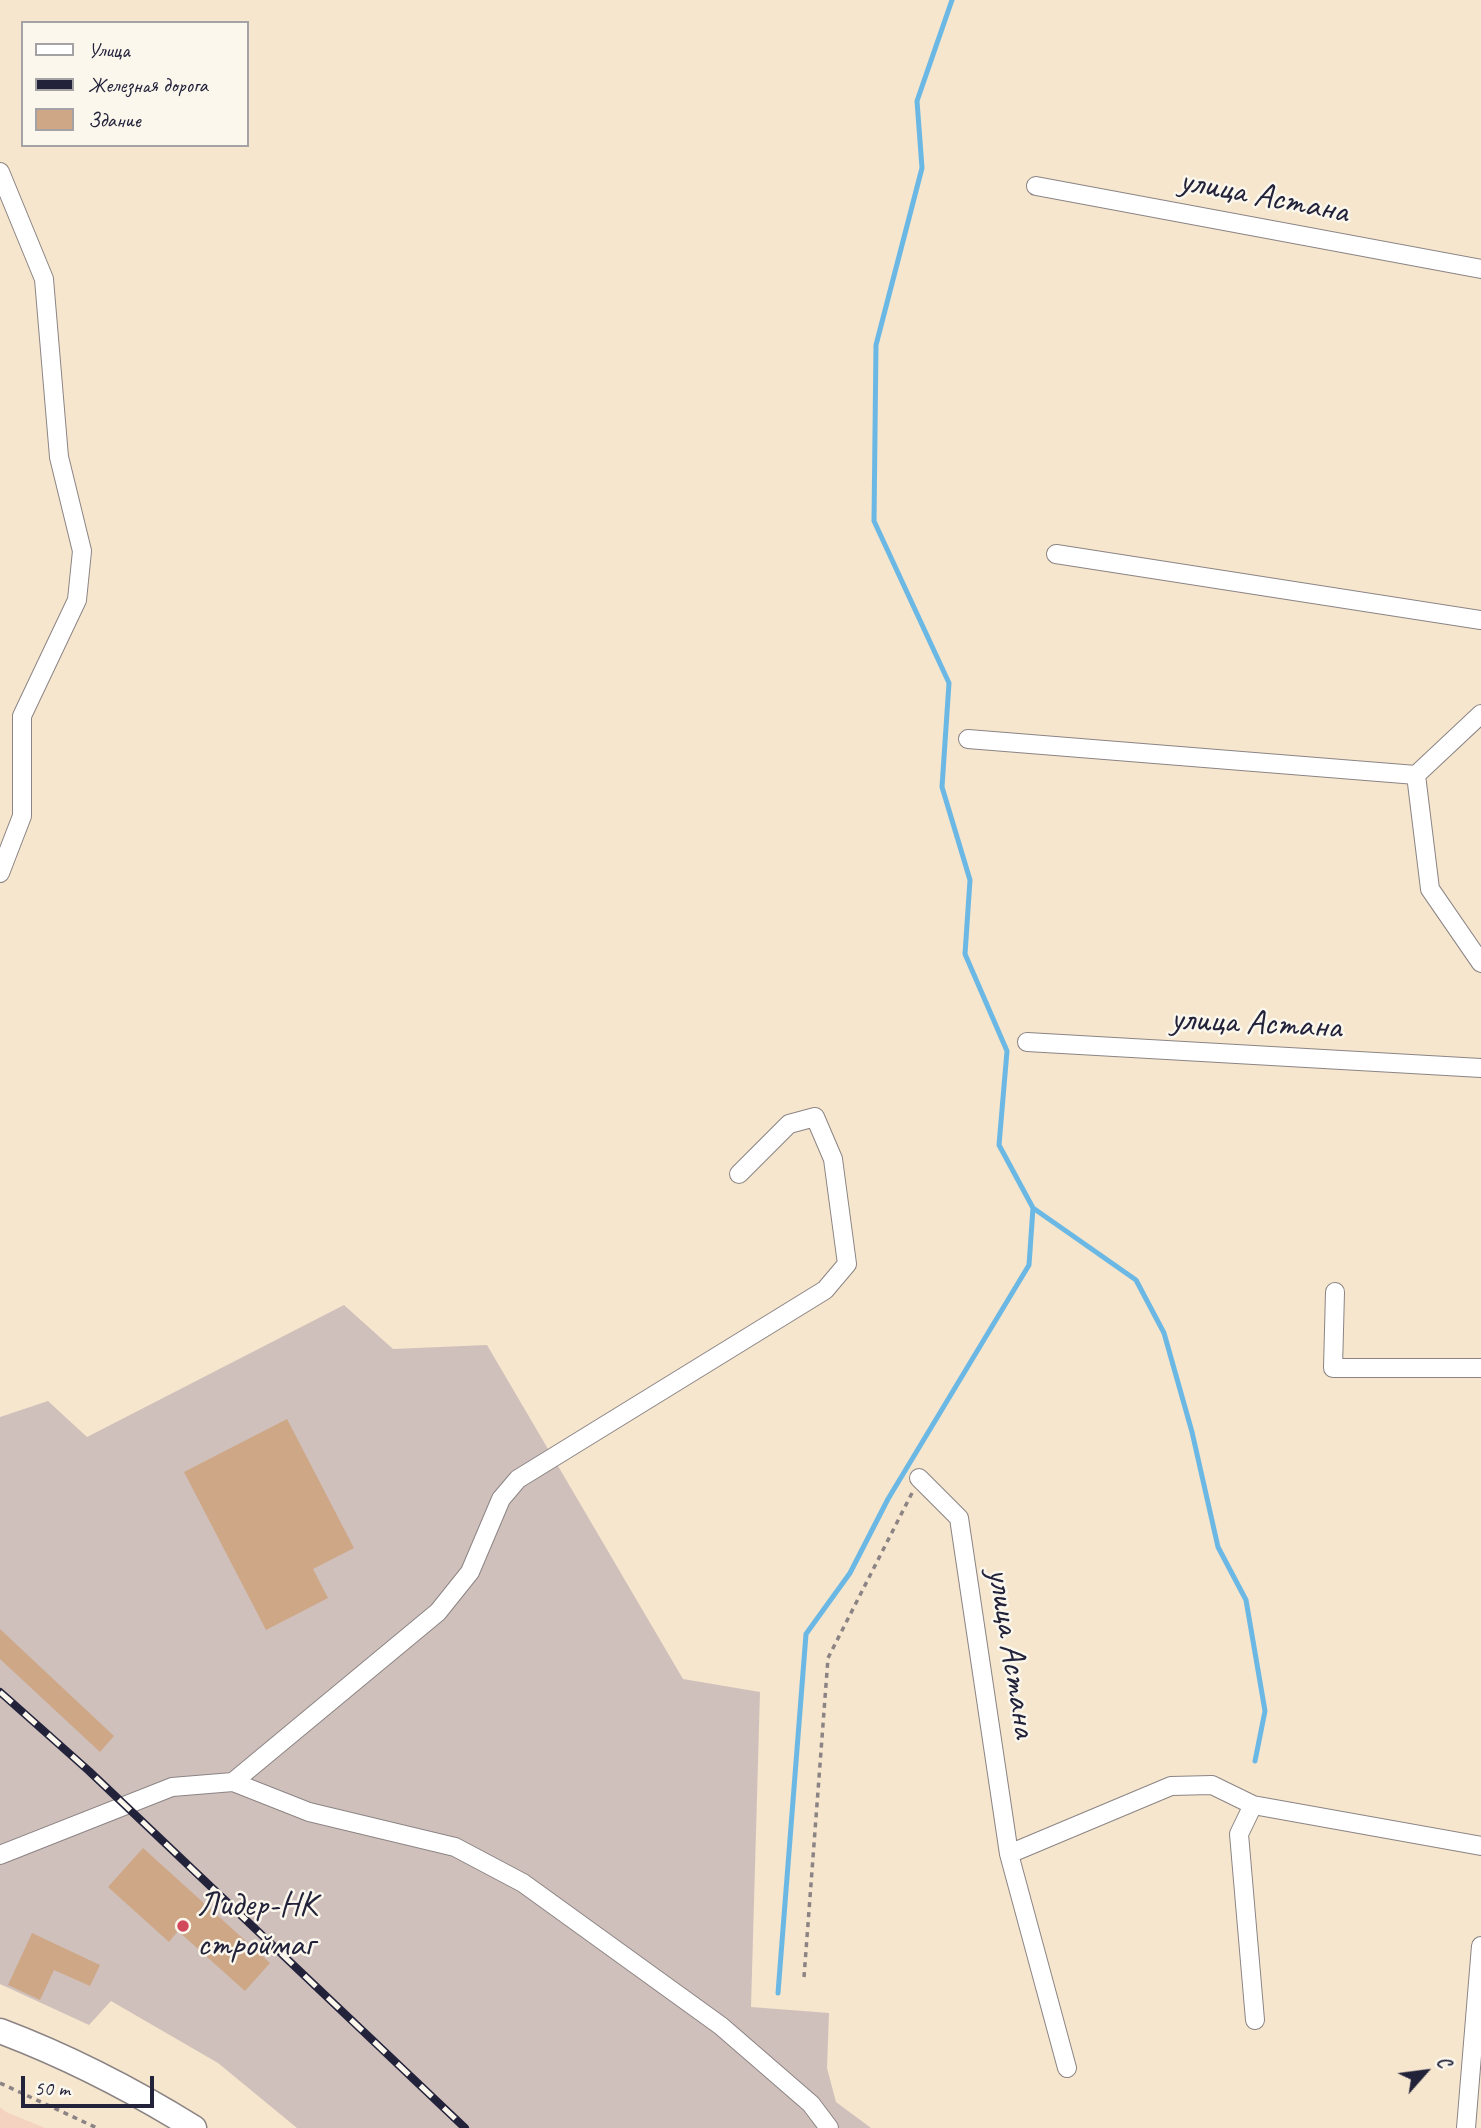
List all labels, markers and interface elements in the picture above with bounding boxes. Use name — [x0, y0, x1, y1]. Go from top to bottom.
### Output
legend — [21, 21, 248, 147]
text: Улица — [88, 37, 130, 63]
text: Железная дорога — [88, 72, 208, 98]
text: Здание — [88, 107, 141, 133]
street label: улица Астана — [1176, 160, 1352, 234]
street label: улица Астана — [1170, 999, 1342, 1049]
street label: улица Астана — [977, 1565, 1045, 1741]
place label: Лидер-НК строймаг — [197, 1885, 316, 1967]
marker: Лидер-НК строймаг — [175, 1918, 191, 1934]
north arrow — [1390, 2037, 1460, 2107]
text: С — [1431, 2052, 1456, 2072]
scale bar — [24, 2062, 158, 2106]
text: 50 m — [34, 2075, 70, 2101]

